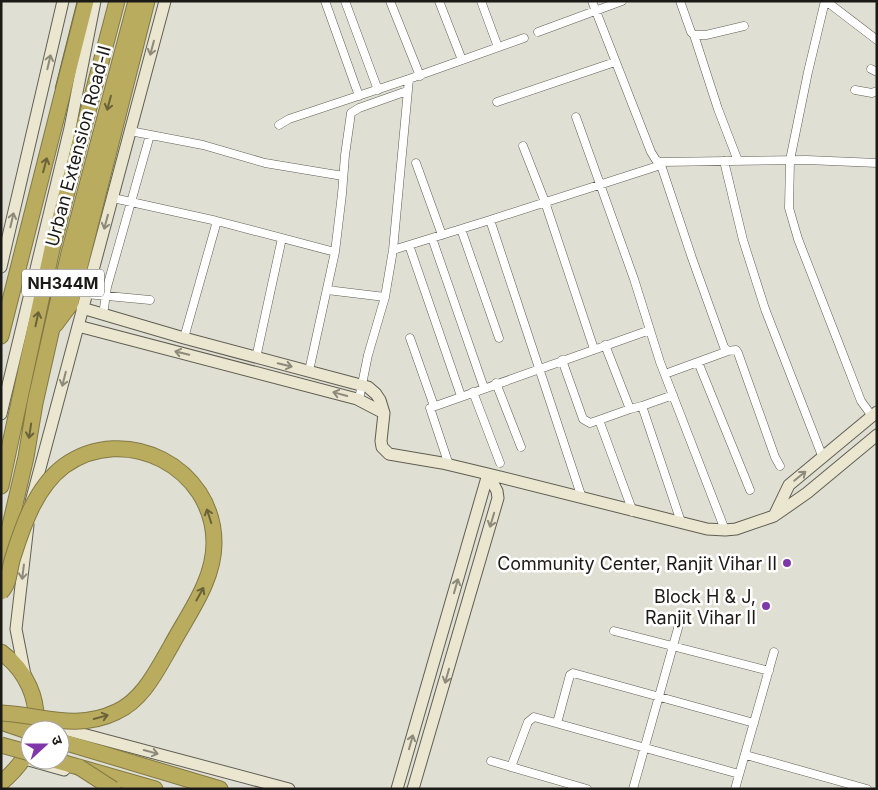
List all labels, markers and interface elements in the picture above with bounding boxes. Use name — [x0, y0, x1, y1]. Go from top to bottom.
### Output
one-way arrow — [147, 40, 157, 56]
street label: Urban Extension Road-II — [41, 43, 115, 249]
one-way arrow — [45, 54, 54, 70]
one-way arrow — [104, 94, 113, 110]
one-way arrow — [41, 157, 51, 173]
one-way arrow — [8, 212, 17, 228]
one-way arrow — [101, 214, 110, 230]
road number: NH344M — [22, 270, 104, 296]
one-way arrow — [33, 311, 43, 327]
one-way arrow — [175, 348, 191, 358]
one-way arrow — [277, 361, 293, 370]
one-way arrow — [59, 371, 68, 387]
one-way arrow — [332, 389, 348, 398]
one-way arrow — [25, 422, 35, 438]
one-way arrow — [794, 470, 807, 482]
one-way arrow — [204, 508, 214, 524]
one-way arrow — [486, 511, 496, 527]
place label: Community Center, Ranjit Vihar II — [497, 553, 777, 574]
marker: Community Center, Ranjit Vihar II — [781, 557, 793, 569]
one-way arrow — [18, 563, 28, 579]
one-way arrow — [452, 578, 462, 594]
place label: Block H & J, Ranjit Vihar II — [645, 586, 756, 628]
one-way arrow — [195, 587, 205, 601]
marker: Block H & J, Ranjit Vihar II — [760, 600, 772, 612]
one-way arrow — [441, 667, 451, 683]
one-way arrow — [93, 711, 109, 721]
north arrow — [20, 720, 70, 770]
text: उ — [48, 733, 67, 748]
one-way arrow — [407, 734, 417, 750]
one-way arrow — [143, 748, 159, 757]

